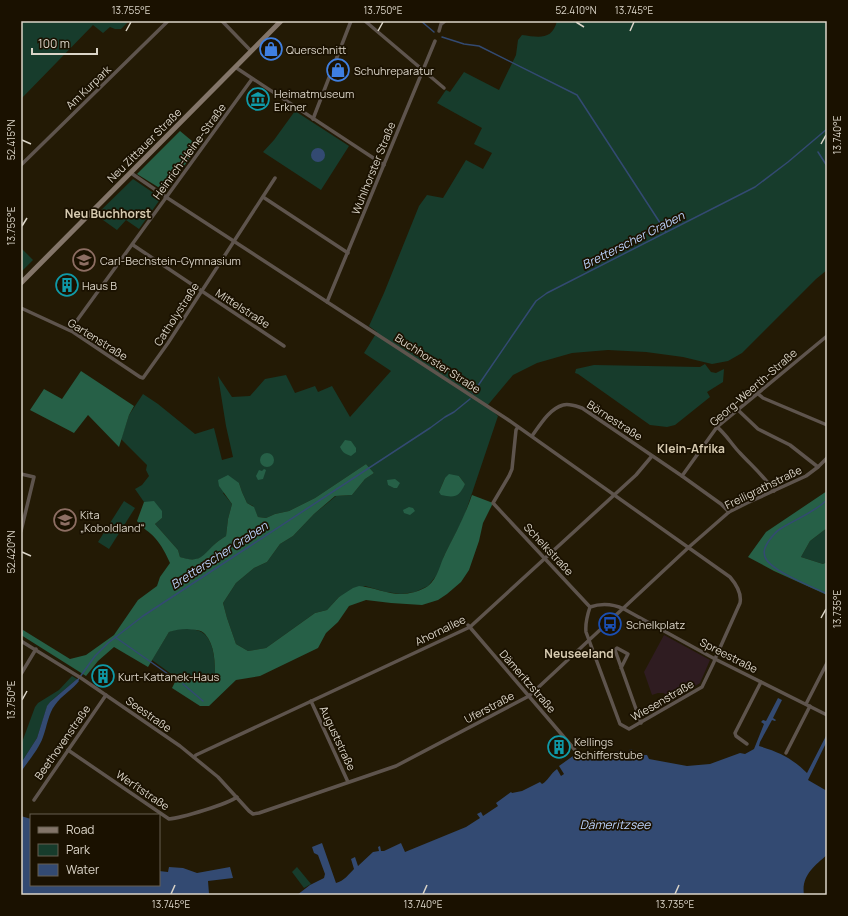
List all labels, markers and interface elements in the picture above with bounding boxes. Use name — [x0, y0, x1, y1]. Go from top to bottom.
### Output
text: 13.755°E — [112, 3, 151, 17]
text: 13.750°E — [363, 3, 403, 17]
text: 52.410°N — [556, 3, 597, 17]
text: 13.745°E — [615, 3, 654, 17]
scale bar — [32, 30, 97, 56]
text: 100 m — [38, 35, 70, 52]
shop icon: Querschnitt — [258, 36, 284, 62]
place label: Querschnitt — [286, 42, 346, 57]
shop icon: Schuhreparatur — [325, 57, 351, 83]
street label: Am Kurpark — [62, 61, 114, 112]
place label: Schuhreparatur — [354, 63, 434, 78]
museum icon: Heimatmuseum Erkner — [245, 86, 271, 112]
place label: Heimatmuseum Erkner — [274, 86, 354, 114]
street label: Heinrich-Heine-Straße — [149, 100, 229, 202]
street label: Neu Zittauer Straße — [104, 104, 185, 185]
text: 13.740°E — [830, 115, 844, 154]
street label: Wuhlhorster Straße — [348, 119, 399, 217]
text: 52.415°N — [4, 120, 18, 160]
district label: Neu Buchhorst — [65, 205, 151, 222]
text: 13.755°E — [4, 206, 18, 245]
water label: Bretterscher Graben — [579, 206, 688, 273]
school or university icon: Carl-Bechstein-Gymnasium — [71, 247, 97, 273]
place label: Carl-Bechstein-Gymnasium — [100, 253, 241, 268]
building icon: Haus B — [54, 272, 80, 298]
place label: Haus B — [82, 278, 117, 293]
street label: Catholystraße — [150, 279, 202, 349]
street label: Mittelstraße — [213, 285, 274, 331]
street label: Gartenstraße — [65, 315, 131, 364]
street label: Buchhorster Straße — [392, 330, 484, 397]
street label: Georg-Weerth-Straße — [706, 345, 800, 429]
street label: Börnestraße — [584, 396, 646, 444]
district label: Klein-Afrika — [657, 440, 725, 457]
street label: Freiligrathstraße — [722, 462, 804, 512]
school or university icon: Kita „Koboldland“ — [52, 507, 78, 533]
place label: Kita „Koboldland“ — [80, 507, 145, 535]
water label: Bretterscher Graben — [167, 517, 272, 593]
street label: Schelkstraße — [521, 519, 578, 579]
text: 52.420°N — [4, 530, 18, 573]
text: 13.735°E — [830, 589, 844, 628]
street label: Ahornallee — [412, 611, 468, 649]
bus stop icon: Schelkplatz — [597, 611, 623, 637]
place label: Schelkplatz — [626, 617, 685, 632]
street label: Spreestraße — [698, 634, 761, 676]
district label: Neuseeland — [544, 645, 614, 662]
street label: Dämeritzstraße — [496, 646, 560, 716]
building icon: Kurt-Kattanek-Haus — [90, 663, 116, 689]
place label: Kurt-Kattanek-Haus — [118, 669, 219, 684]
street label: Wiesenstraße — [628, 676, 697, 724]
text: 13.750°E — [4, 680, 18, 720]
street label: Uferstraße — [461, 687, 517, 726]
street label: Seestraße — [123, 693, 175, 736]
street label: Beethovenstraße — [31, 701, 94, 782]
street label: Auguststraße — [316, 703, 360, 773]
building icon: Kellings Schifferstube — [546, 734, 572, 760]
place label: Kellings Schifferstube — [574, 734, 643, 762]
street label: Werftstraße — [113, 767, 173, 814]
legend — [30, 814, 160, 886]
water label: Dämeritzsee — [580, 816, 651, 833]
text: Road — [66, 821, 94, 838]
text: Park — [66, 841, 91, 858]
text: Water — [66, 861, 100, 878]
text: 13.745°E — [152, 897, 191, 911]
text: 13.740°E — [404, 897, 443, 911]
text: 13.735°E — [656, 897, 695, 911]

